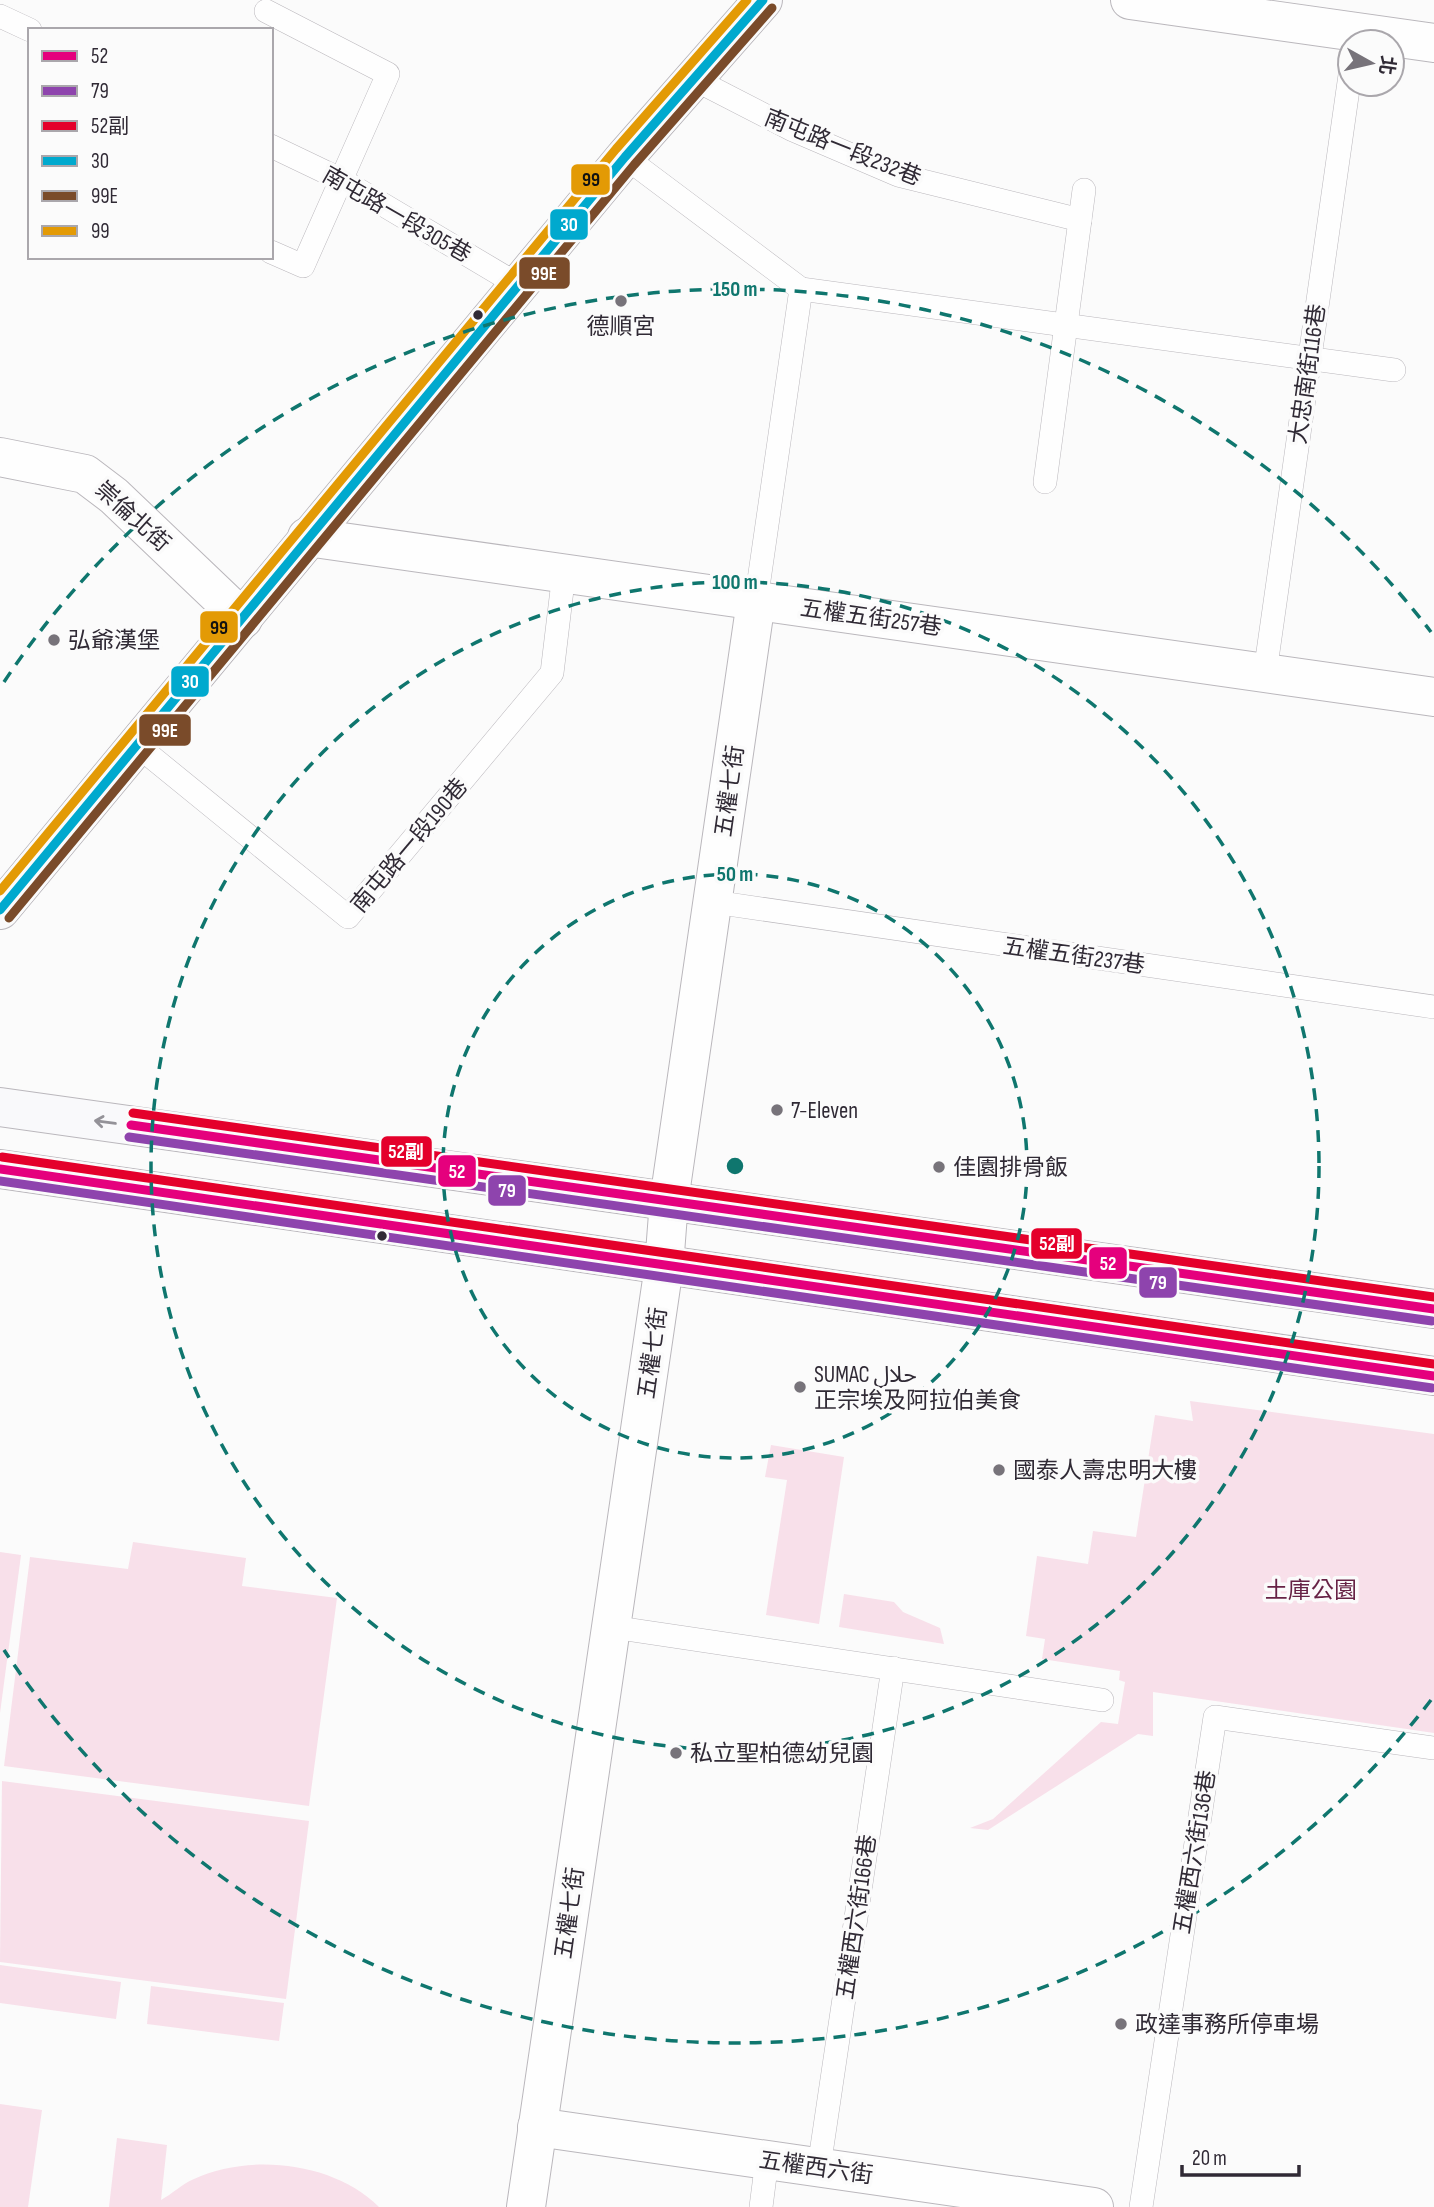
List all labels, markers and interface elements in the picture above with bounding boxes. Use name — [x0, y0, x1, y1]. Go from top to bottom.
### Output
legend — [28, 28, 273, 259]
north arrow — [1336, 28, 1406, 98]
text: 52 — [91, 44, 108, 69]
text: 北 — [1374, 54, 1399, 76]
text: 79 — [91, 79, 109, 104]
street label: 南屯路一段232巷 — [760, 104, 925, 192]
text: 52副 — [91, 114, 129, 139]
text: 30 — [91, 149, 109, 174]
street label: 南屯路一段305巷 — [317, 161, 476, 269]
line badge: 99 — [570, 163, 611, 196]
text: 99 — [582, 169, 600, 192]
text: 99E — [91, 184, 118, 209]
line badge: 30 — [549, 208, 589, 241]
text: 30 — [560, 214, 578, 237]
text: 99 — [91, 219, 110, 244]
line badge: 99E — [518, 256, 571, 290]
text: 99E — [531, 263, 557, 286]
text: 150 m — [713, 277, 757, 302]
marker: 德順宮 — [613, 293, 629, 309]
street label: 大忠南街116巷 — [1284, 302, 1332, 446]
unlabelled marker — [471, 308, 485, 322]
place label: 德順宮 — [587, 313, 656, 341]
street label: 崇倫北街 — [89, 476, 176, 558]
text: 100 m — [712, 570, 758, 595]
street label: 五權五街257巷 — [798, 594, 944, 642]
line badge: 99 — [199, 610, 239, 644]
text: 99 — [210, 617, 228, 640]
place label: 弘爺漢堡 — [68, 627, 160, 655]
marker: 弘爺漢堡 — [46, 632, 62, 648]
line badge: 30 — [170, 665, 210, 698]
text: 30 — [181, 671, 199, 694]
line badge: 99E — [138, 713, 192, 747]
text: 99E — [152, 720, 178, 743]
street label: 五權七街 — [710, 744, 750, 839]
street label: 南屯路一段190巷 — [346, 773, 474, 918]
text: 50 m — [717, 862, 753, 887]
street label: 五權五街237巷 — [1001, 932, 1147, 980]
place label: 7-Eleven — [791, 1097, 858, 1125]
marker: 7-Eleven — [769, 1102, 785, 1118]
one-way arrow — [94, 1115, 117, 1128]
line badge: 52副 — [380, 1135, 433, 1168]
text: 52副 — [388, 1141, 424, 1164]
line badge: 52 — [437, 1154, 477, 1188]
centre of rings — [723, 1154, 747, 1178]
place label: 佳園排骨飯 — [953, 1154, 1068, 1182]
marker: 佳園排骨飯 — [931, 1159, 947, 1175]
text: 52 — [449, 1161, 465, 1184]
line badge: 79 — [487, 1174, 527, 1207]
text: 79 — [498, 1180, 516, 1203]
line badge: 52副 — [1030, 1227, 1083, 1260]
unlabelled marker — [375, 1229, 389, 1243]
text: 52副 — [1039, 1233, 1075, 1256]
line badge: 52 — [1088, 1246, 1128, 1280]
text: 52 — [1100, 1253, 1116, 1276]
line badge: 79 — [1138, 1266, 1178, 1299]
text: 79 — [1149, 1272, 1167, 1295]
street label: 五權七街 — [633, 1306, 673, 1401]
place label: SUMAC حلال 正宗埃及阿拉伯美食 — [814, 1361, 1021, 1415]
marker: SUMAC حلال 正宗埃及阿拉伯美食 — [792, 1379, 808, 1395]
place label: 國泰人壽忠明大樓 — [1013, 1457, 1197, 1485]
marker: 國泰人壽忠明大樓 — [991, 1462, 1007, 1478]
park label: 土庫公園 — [1265, 1577, 1357, 1605]
place label: 私立聖柏德幼兒園 — [690, 1740, 874, 1768]
marker: 私立聖柏德幼兒園 — [668, 1745, 684, 1761]
street label: 五權西六街136巷 — [1168, 1768, 1222, 1936]
street label: 五權西六街166巷 — [832, 1833, 882, 2001]
street label: 五權七街 — [550, 1866, 590, 1961]
place label: 政達事務所停車場 — [1135, 2011, 1319, 2039]
marker: 政達事務所停車場 — [1113, 2016, 1129, 2032]
scale bar — [1182, 2134, 1299, 2178]
street label: 五權西六街 — [757, 2146, 875, 2190]
text: 20 m — [1192, 2146, 1227, 2171]

